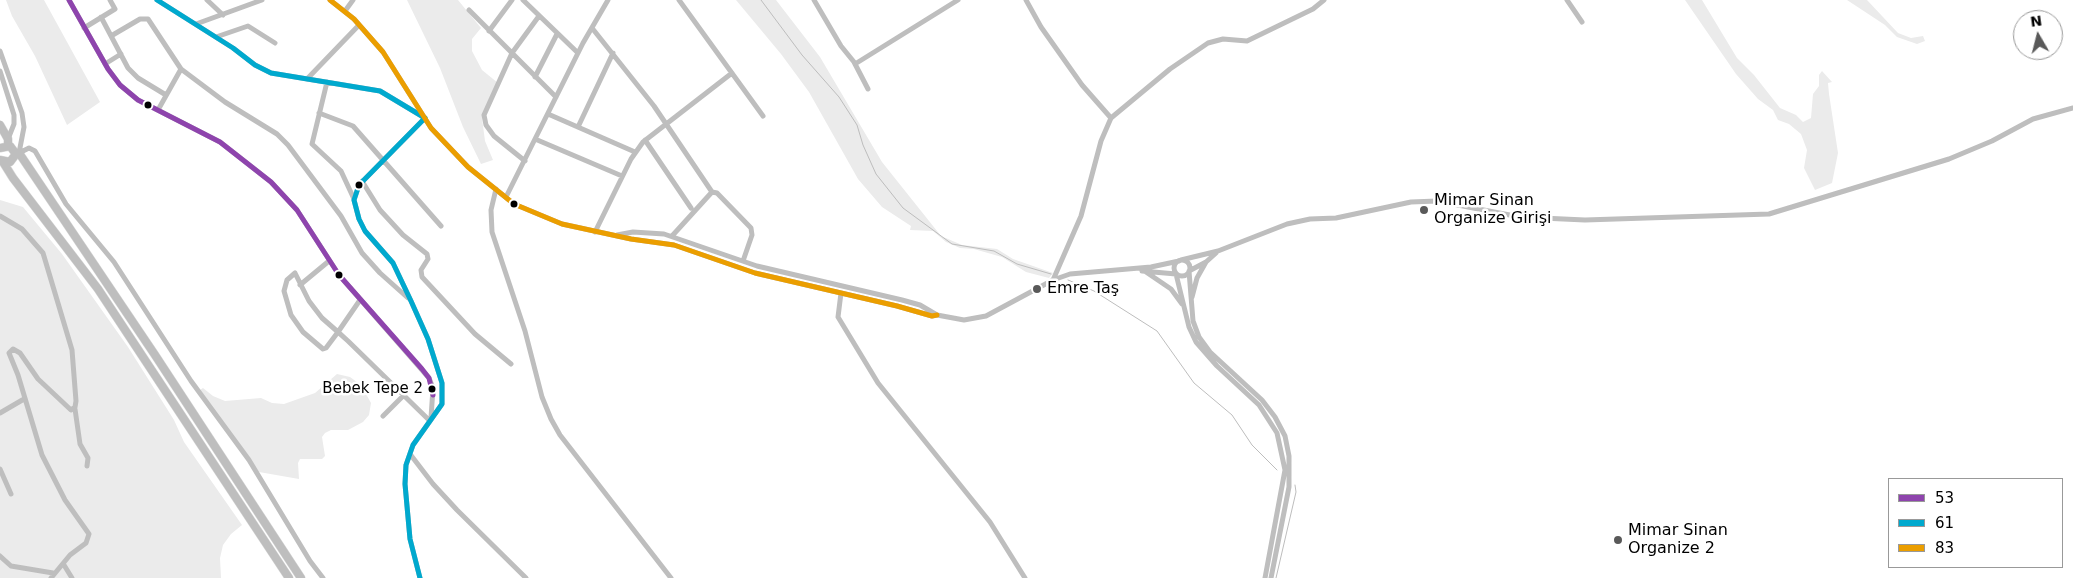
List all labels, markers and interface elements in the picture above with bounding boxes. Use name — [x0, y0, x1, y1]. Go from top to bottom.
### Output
north arrow — [2013, 10, 2063, 60]
text: N — [2029, 12, 2043, 30]
unlabelled marker — [143, 100, 153, 110]
unlabelled marker — [354, 180, 364, 190]
place label: Mimar Sinan Organize Girişi — [1434, 191, 1551, 229]
unlabelled marker — [509, 199, 519, 209]
marker: Mimar Sinan Organize Girişi — [1418, 204, 1430, 216]
unlabelled marker — [334, 270, 344, 280]
place label: Emre Taş — [1047, 279, 1119, 299]
marker: Emre Taş — [1031, 283, 1043, 295]
place label: Bebek Tepe 2 — [322, 380, 423, 398]
marker: Bebek Tepe 2 — [427, 384, 437, 394]
legend — [1888, 478, 2063, 568]
text: 53 — [1935, 489, 1954, 507]
text: 61 — [1935, 514, 1954, 532]
place label: Mimar Sinan Organize 2 — [1628, 521, 1728, 559]
marker: Mimar Sinan Organize 2 — [1612, 534, 1624, 546]
text: 83 — [1935, 539, 1954, 557]

